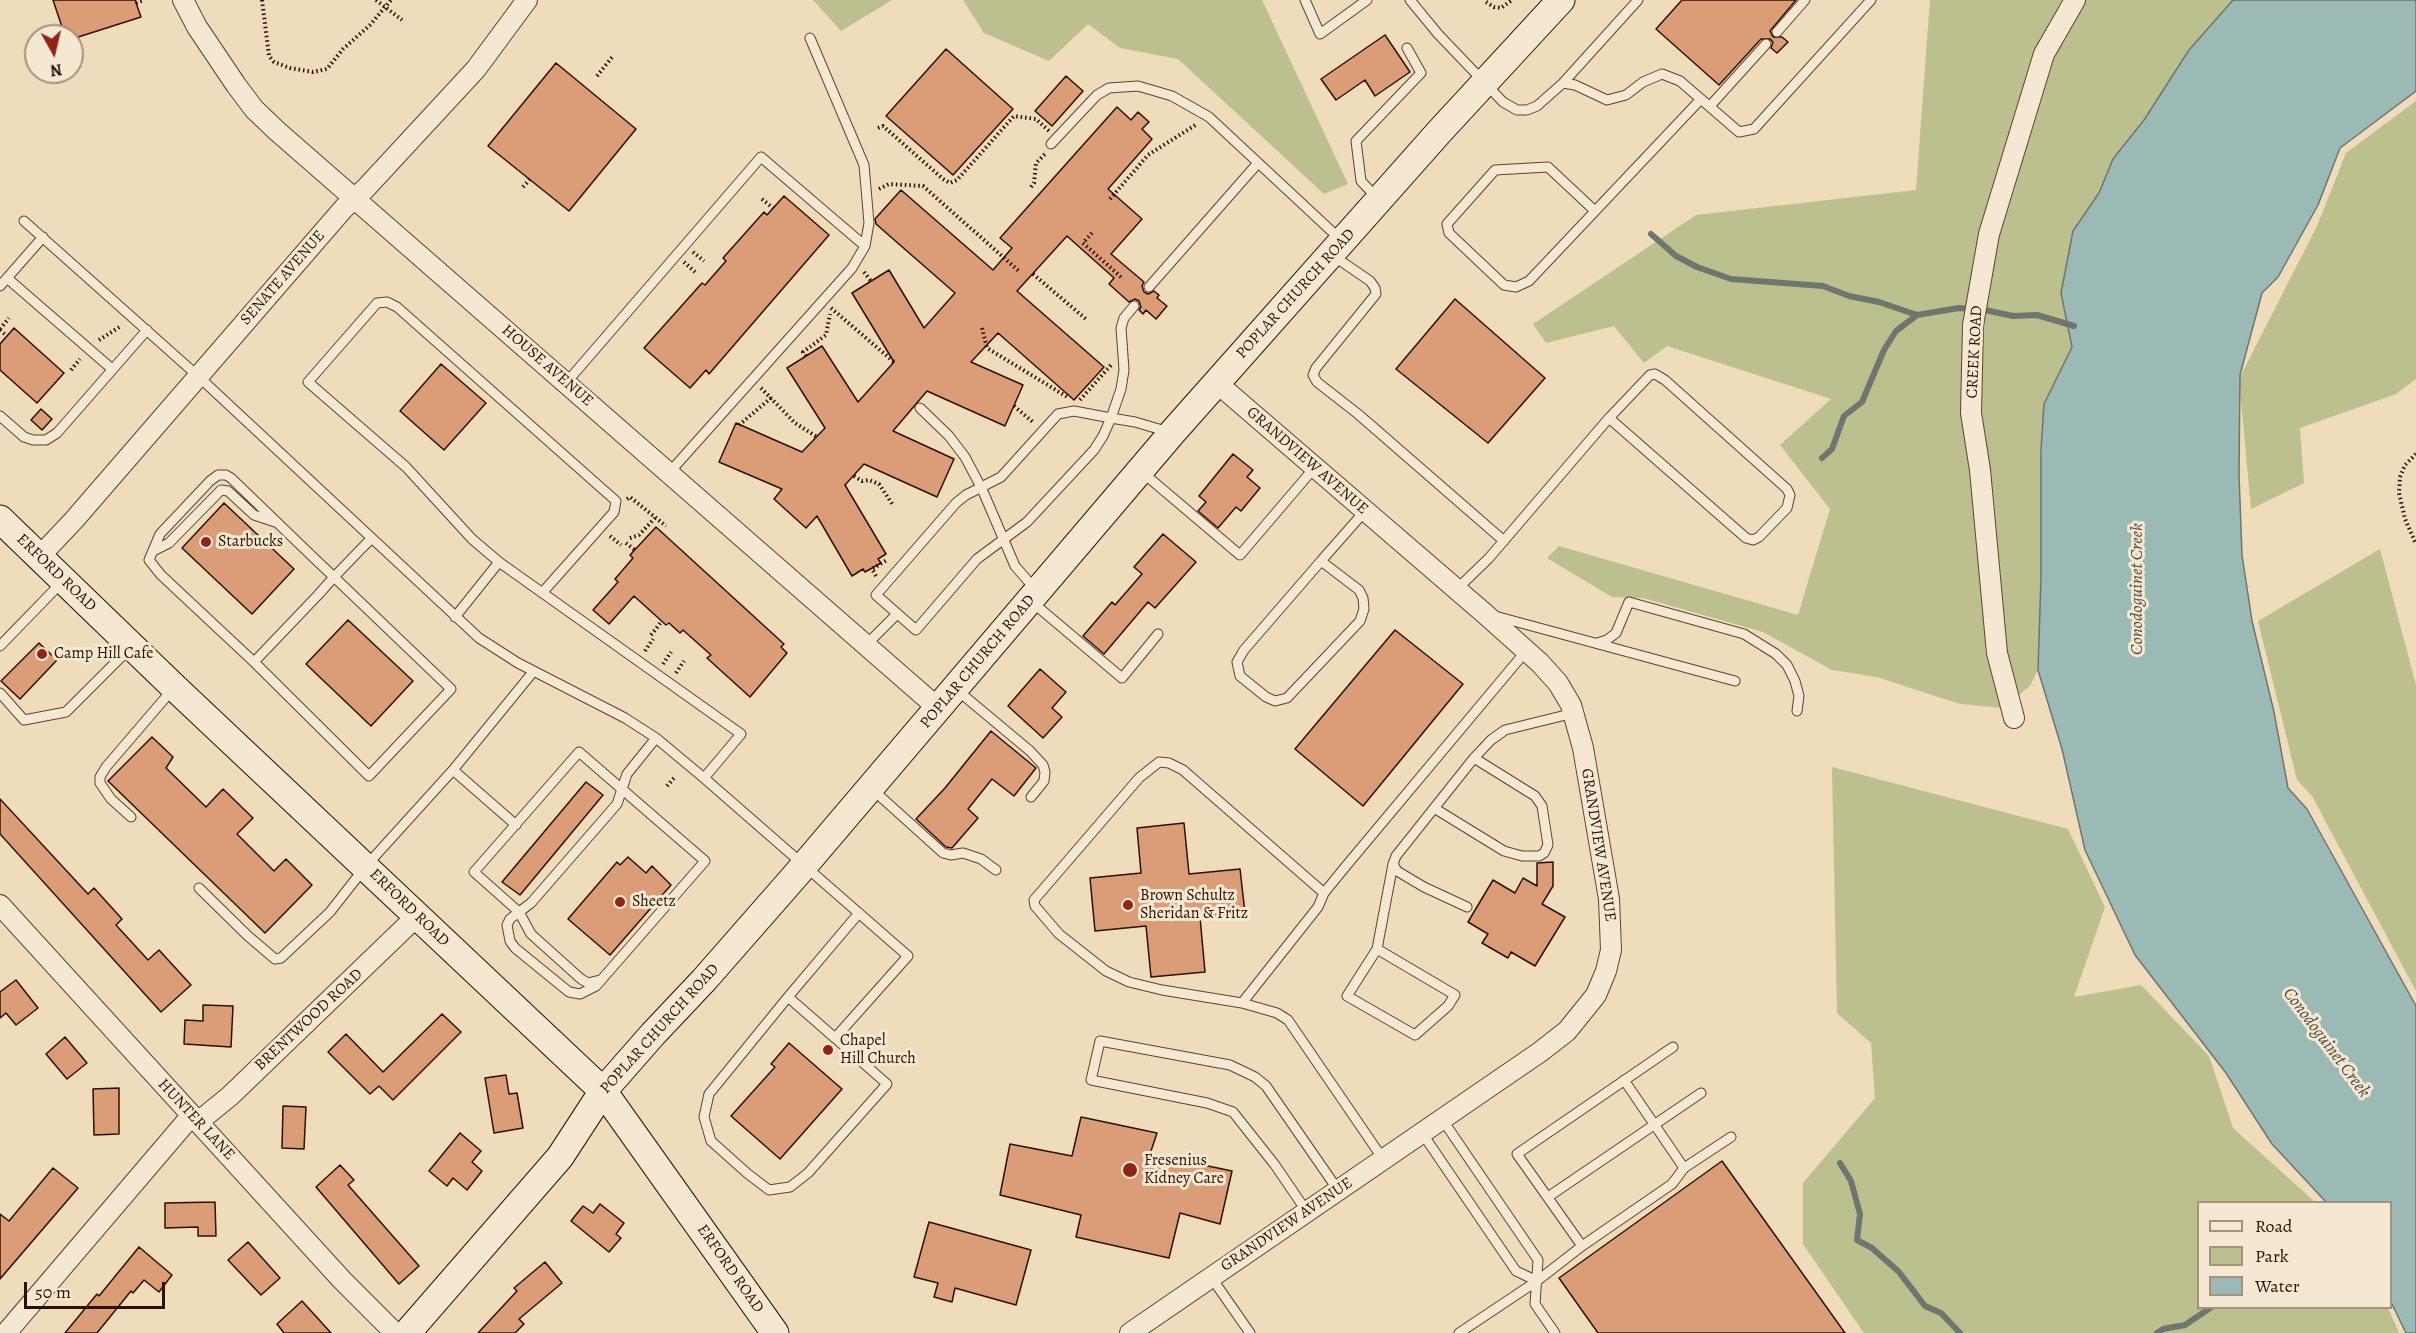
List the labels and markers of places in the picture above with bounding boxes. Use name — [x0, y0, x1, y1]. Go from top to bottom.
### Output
place label: Starbucks — [218, 532, 283, 552]
marker: Starbucks — [199, 535, 213, 549]
place label: Camp Hill Cafe — [54, 644, 153, 664]
marker: Camp Hill Cafe — [35, 647, 49, 661]
place label: Brown Schultz Sheridan & Fritz — [1140, 886, 1248, 924]
place label: Sheetz — [632, 892, 676, 912]
marker: Sheetz — [613, 895, 627, 909]
marker: Brown Schultz Sheridan & Fritz — [1121, 898, 1135, 912]
place label: Chapel Hill Church — [840, 1031, 916, 1069]
marker: Chapel Hill Church — [821, 1043, 835, 1057]
place label: Fresenius Kidney Care — [1144, 1151, 1224, 1189]
marker: Fresenius Kidney Care — [1121, 1161, 1139, 1179]

